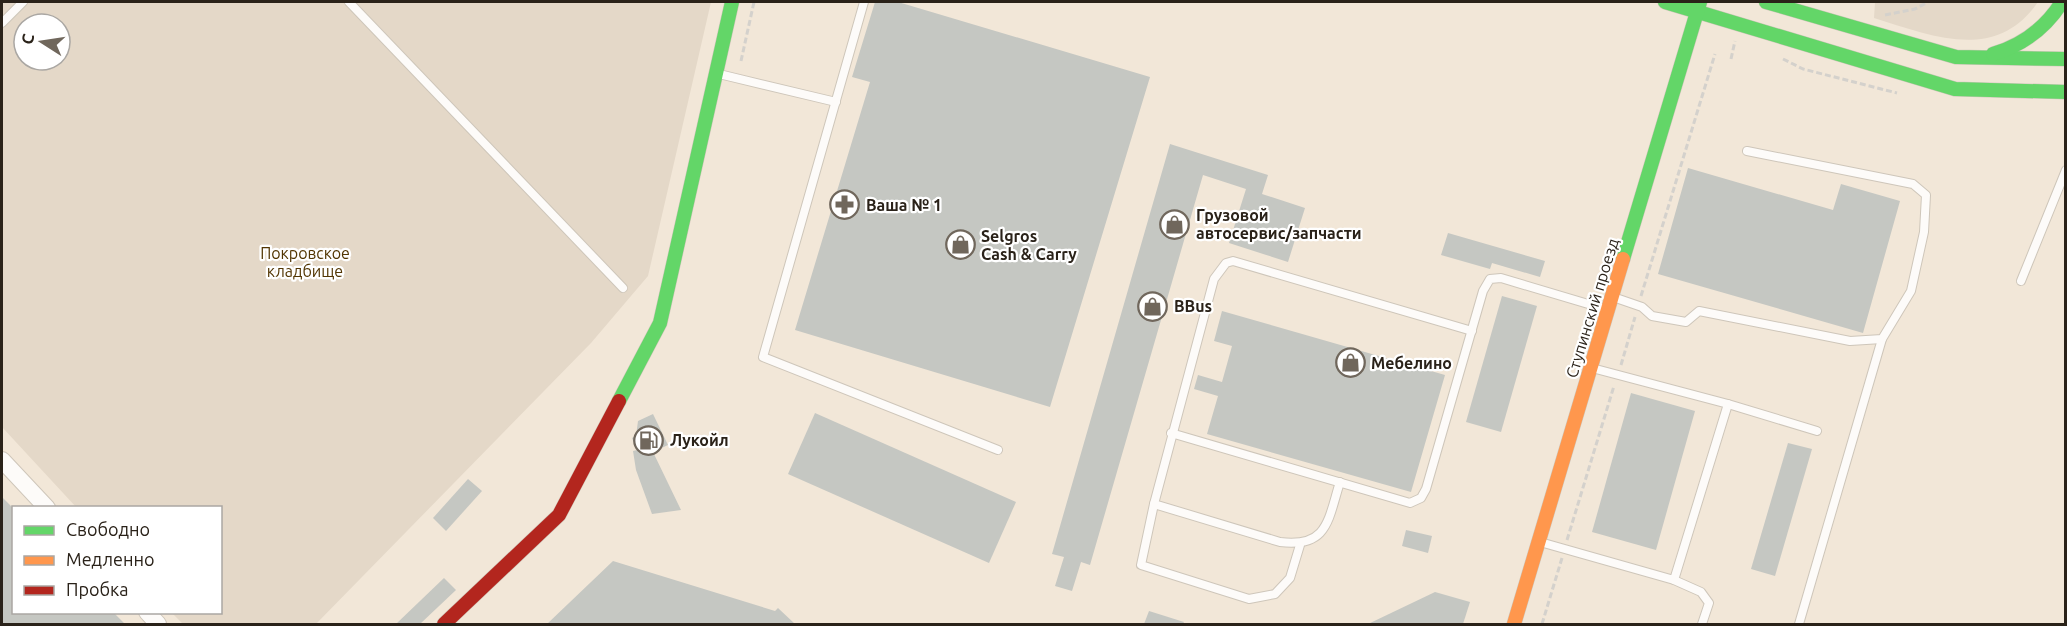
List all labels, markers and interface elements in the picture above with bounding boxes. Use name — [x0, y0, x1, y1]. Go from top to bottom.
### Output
north arrow — [12, 12, 72, 72]
text: С — [17, 32, 37, 46]
pharmacy icon: Ваша № 1 — [829, 189, 861, 221]
place label: Ваша № 1 — [866, 196, 942, 214]
place label: Грузовой автосервис/запчасти — [1196, 206, 1362, 242]
shop icon: Грузовой автосервис/запчасти — [1159, 208, 1191, 240]
place label: Selgros Cash & Carry — [981, 227, 1077, 263]
shop icon: Selgros Cash & Carry — [944, 229, 976, 261]
street label: Ступинский проезд — [1562, 236, 1622, 380]
park label: Покровское кладбище — [260, 244, 350, 280]
shop icon: BBus — [1137, 290, 1169, 322]
place label: BBus — [1174, 297, 1212, 315]
shop icon: Мебелино — [1334, 347, 1366, 379]
place label: Мебелино — [1371, 354, 1452, 372]
fuel station icon: Лукойл — [633, 424, 665, 456]
place label: Лукойл — [670, 431, 729, 449]
legend — [12, 506, 222, 614]
text: Свободно — [66, 519, 150, 539]
text: Медленно — [66, 549, 155, 569]
text: Пробка — [66, 579, 129, 599]

